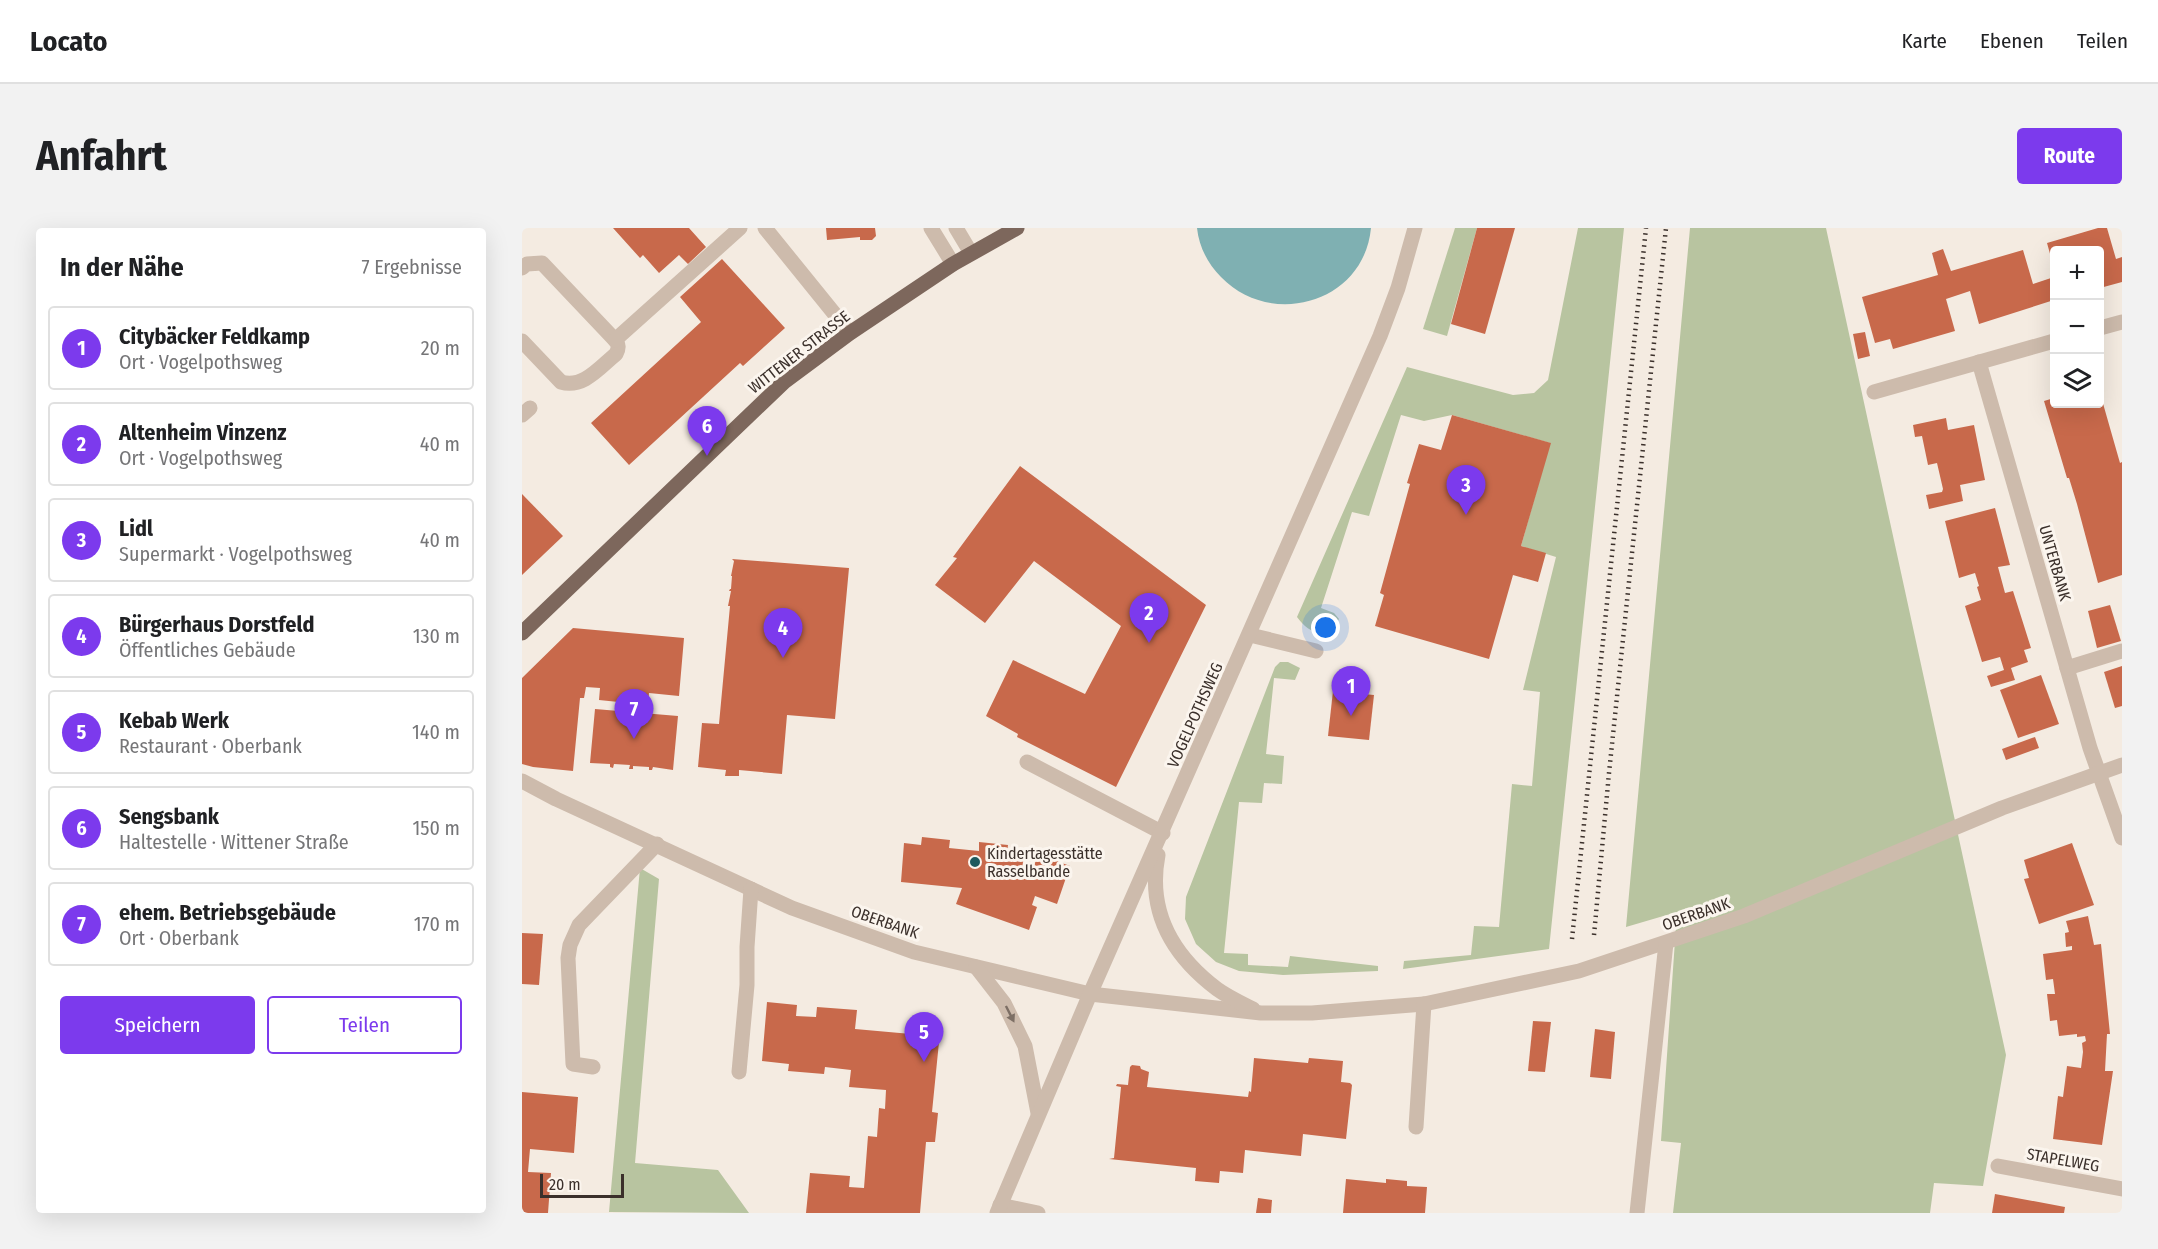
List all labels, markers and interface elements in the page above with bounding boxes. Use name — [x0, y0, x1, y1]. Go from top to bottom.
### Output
text: Locato — [30, 25, 108, 58]
text: Karte — [1901, 28, 1947, 54]
text: Ebenen — [1980, 28, 2044, 54]
text: Teilen — [2077, 28, 2128, 54]
button: Route — [2017, 128, 2122, 184]
text: Anfahrt — [36, 131, 167, 181]
map controls — [2050, 246, 2104, 408]
button: + — [2050, 246, 2104, 300]
text: In der Nähe — [60, 252, 184, 283]
text: 7 Ergebnisse — [361, 255, 462, 279]
button: − — [2050, 300, 2104, 354]
street label: WITTENER STRASSE — [744, 306, 854, 398]
text: Citybäcker Feldkamp — [119, 323, 310, 350]
text: 1 — [77, 336, 86, 360]
text: 20 m — [421, 336, 460, 360]
text: Ort · Vogelpothsweg — [119, 350, 282, 374]
button: layers — [2050, 354, 2104, 408]
pin: 6 — [688, 406, 726, 456]
text: Altenheim Vinzenz — [119, 419, 286, 446]
text: 2 — [77, 432, 86, 456]
text: 40 m — [420, 432, 460, 456]
text: Ort · Vogelpothsweg — [119, 446, 282, 470]
pin: 3 — [1446, 466, 1486, 515]
text: Lidl — [119, 515, 153, 542]
street label: UNTERBANK — [2035, 523, 2075, 604]
text: 3 — [77, 528, 86, 552]
text: 40 m — [420, 528, 460, 552]
text: Supermarkt · Vogelpothsweg — [119, 542, 352, 566]
pin: 2 — [1130, 594, 1168, 643]
pin: 4 — [764, 608, 802, 658]
text: Bürgerhaus Dorstfeld — [119, 611, 314, 638]
your location — [1311, 613, 1340, 642]
text: 4 — [76, 624, 87, 648]
text: 130 m — [413, 624, 460, 648]
text: Öffentliches Gebäude — [119, 638, 296, 662]
street label: VOGELPOTHSWEG — [1163, 659, 1227, 771]
pin: 1 — [1332, 666, 1370, 716]
pin: 7 — [614, 690, 654, 739]
text: Kebab Werk — [119, 707, 229, 734]
text: 5 — [77, 720, 86, 744]
text: 140 m — [412, 720, 460, 744]
text: Restaurant · Oberbank — [119, 734, 302, 758]
text: Sengsbank — [119, 803, 219, 830]
text: 6 — [76, 816, 87, 840]
text: 150 m — [413, 816, 460, 840]
text: Haltestelle · Wittener Straße — [119, 830, 349, 854]
place label: Kindertagesstätte Rasselbande — [987, 844, 1103, 881]
marker: Kindertagesstätte Rasselbande — [968, 855, 982, 869]
street label: OBERBANK — [1660, 893, 1733, 934]
text: ehem. Betriebsgebäude — [119, 899, 336, 926]
street label: OBERBANK — [849, 902, 922, 943]
text: 7 — [77, 912, 86, 936]
text: 170 m — [414, 912, 460, 936]
text: Ort · Oberbank — [119, 926, 239, 950]
button: Speichern — [60, 996, 255, 1054]
button: Teilen — [267, 996, 462, 1054]
one-way arrow — [1004, 1005, 1014, 1023]
pin: 5 — [904, 1012, 944, 1062]
street label: STAPELWEG — [2025, 1144, 2101, 1176]
scale bar — [540, 1171, 624, 1198]
text: 20 m — [549, 1175, 580, 1194]

